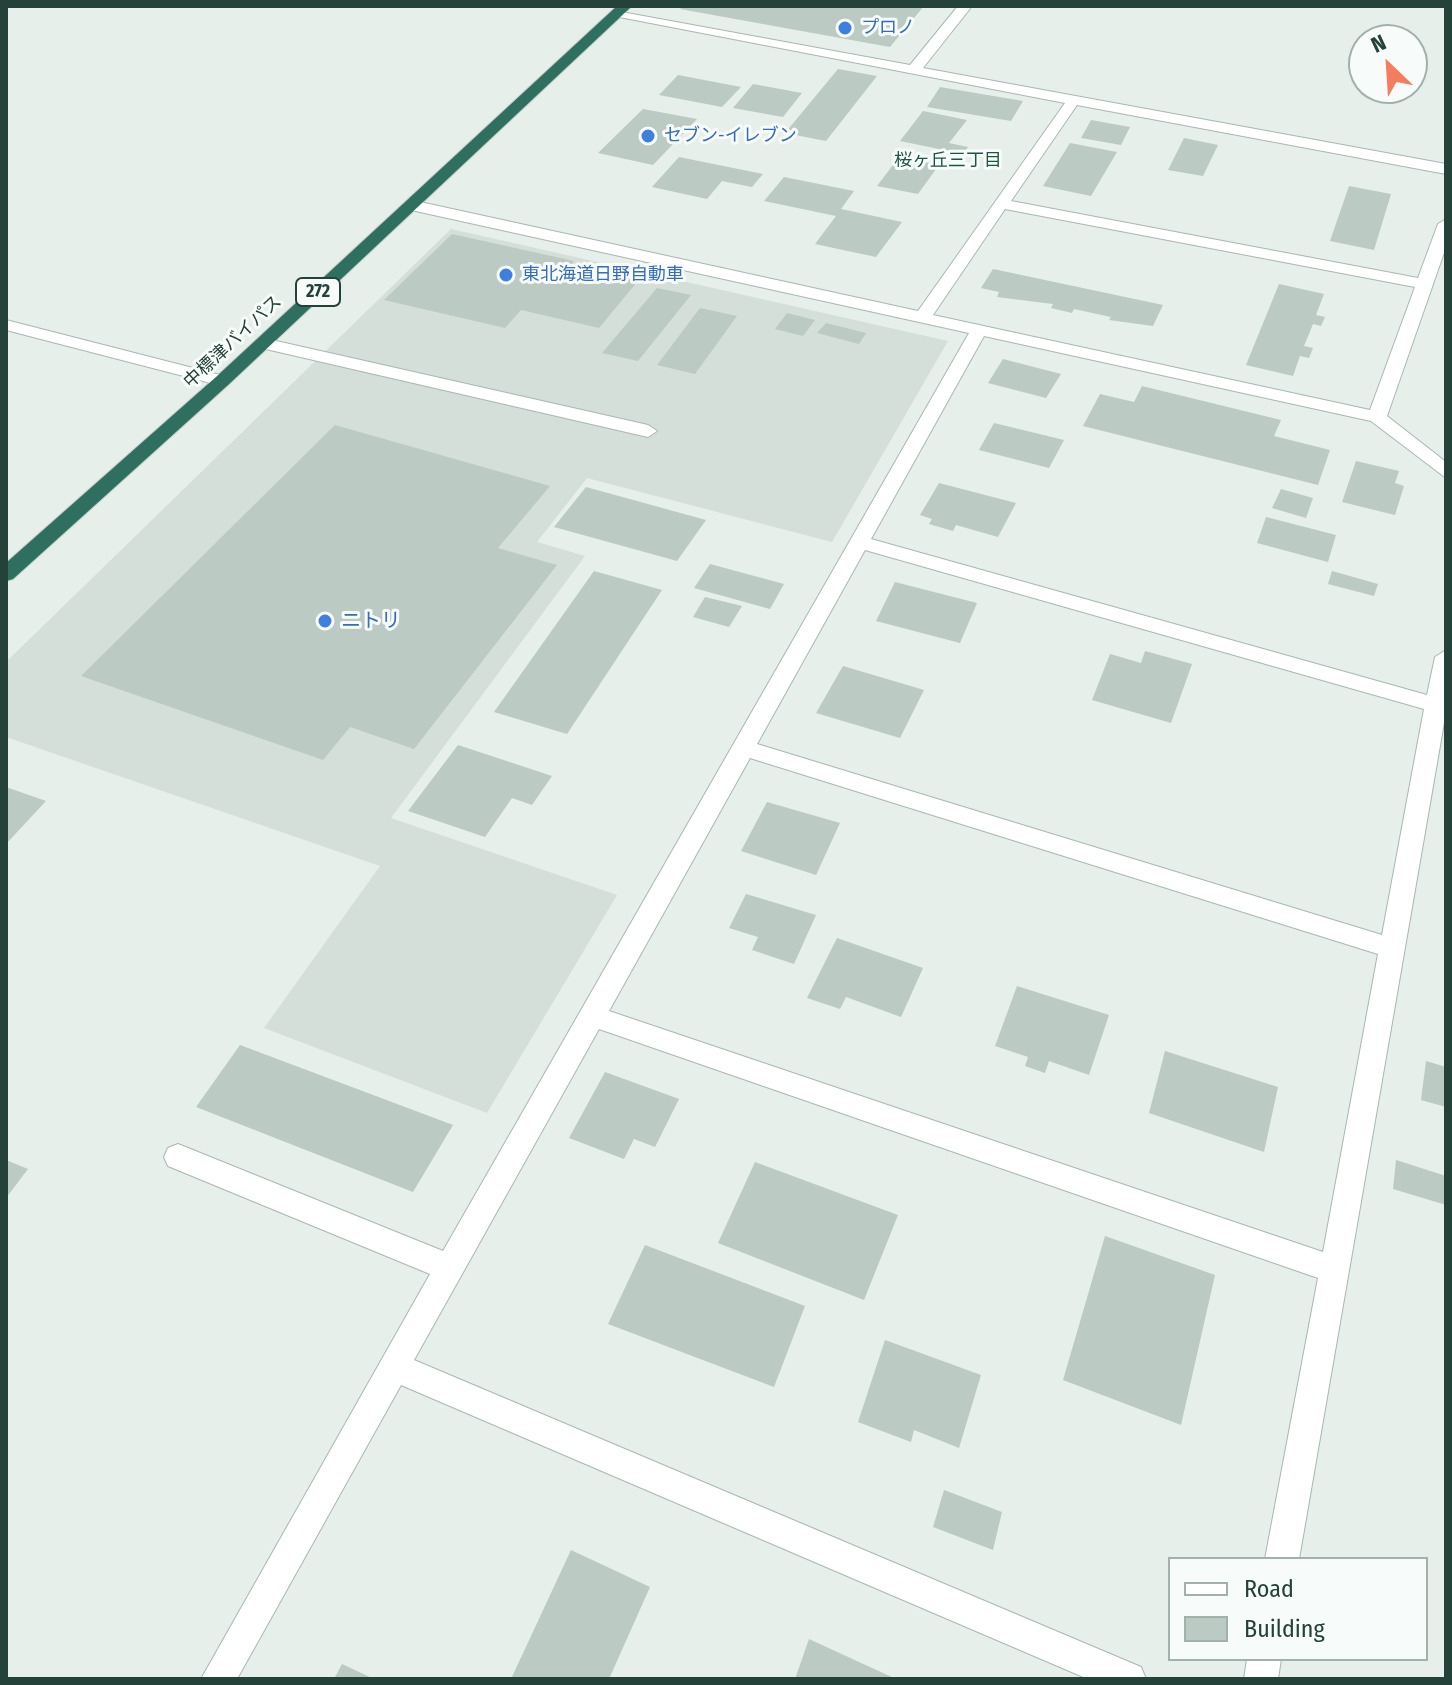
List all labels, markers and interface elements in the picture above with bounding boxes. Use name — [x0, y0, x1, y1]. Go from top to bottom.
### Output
place label: プロノ — [861, 17, 915, 39]
marker: プロノ — [836, 19, 854, 37]
north arrow — [1348, 24, 1428, 104]
text: N — [1367, 29, 1390, 59]
place label: セブン-イレブン — [664, 125, 797, 147]
marker: セブン-イレブン — [639, 127, 657, 145]
district label: 桜ヶ丘三丁目 — [894, 150, 1002, 172]
place label: 東北海道日野自動車 — [522, 264, 684, 286]
marker: 東北海道日野自動車 — [497, 266, 515, 284]
road number: 272 — [296, 278, 340, 306]
street label: 中標津バイパス — [180, 291, 286, 393]
place label: ニトリ — [341, 609, 401, 633]
marker: ニトリ — [316, 612, 334, 630]
legend — [1168, 1557, 1428, 1661]
text: Road — [1244, 1575, 1294, 1603]
text: Building — [1244, 1615, 1325, 1643]

